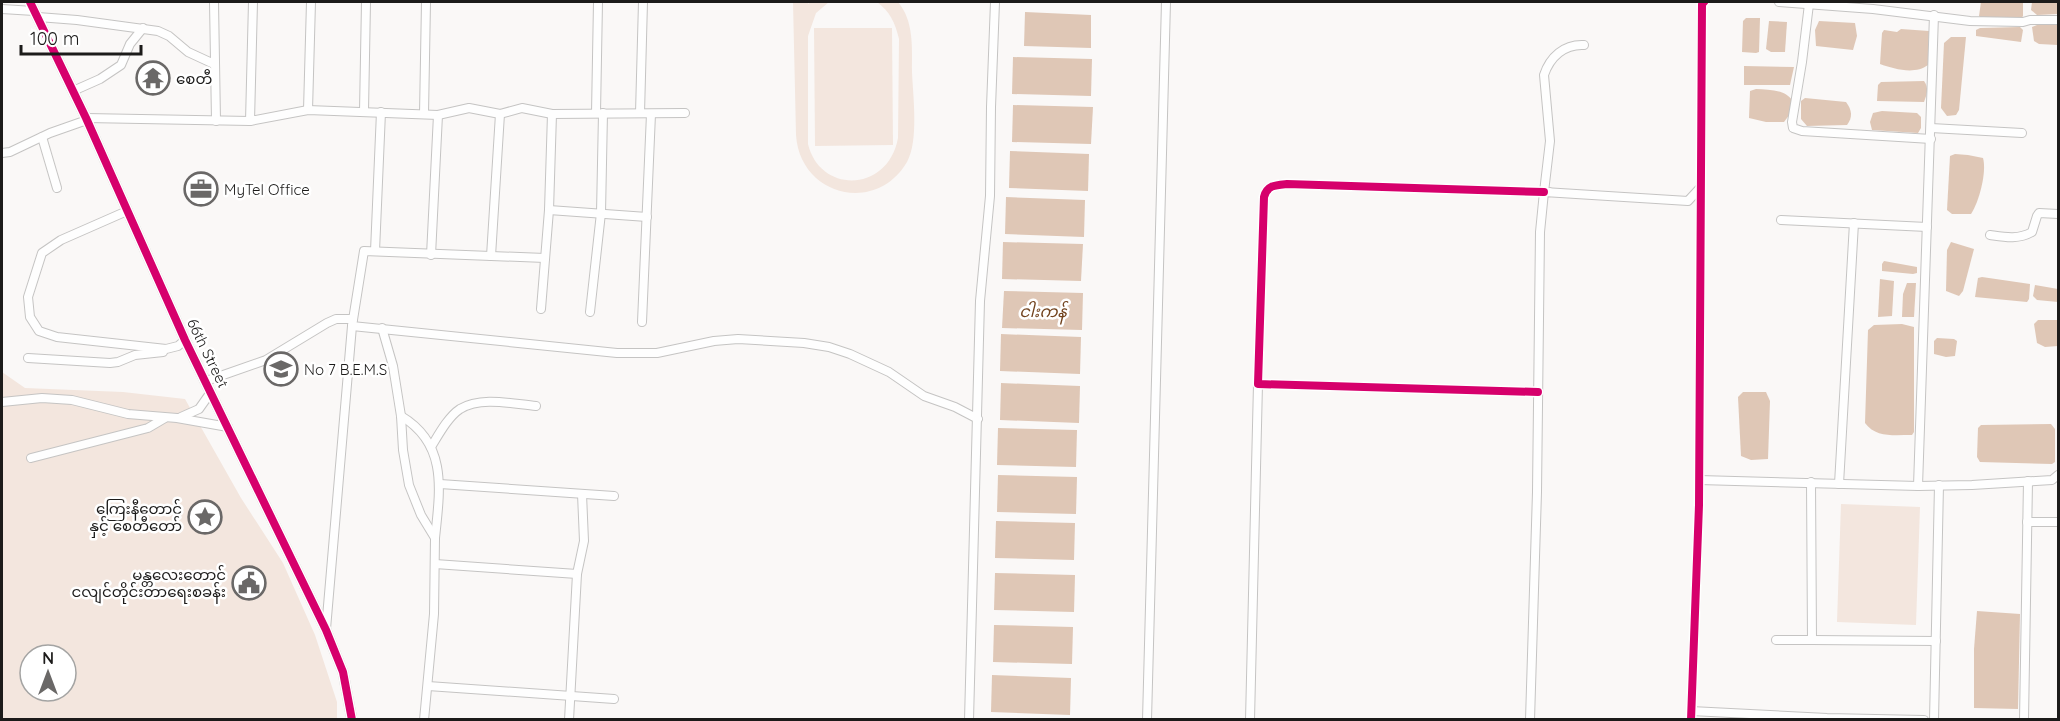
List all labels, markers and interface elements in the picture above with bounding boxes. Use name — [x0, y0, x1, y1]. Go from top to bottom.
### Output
scale bar — [21, 18, 141, 56]
text: 100 m — [30, 27, 79, 50]
temple icon: စေတီ — [135, 60, 171, 96]
place label: စေတီ — [176, 69, 212, 88]
office icon: MyTel Office — [183, 171, 219, 207]
place label: MyTel Office — [224, 180, 310, 199]
water label: ငါးကန် — [1019, 300, 1069, 325]
street label: 66th Street — [183, 315, 233, 391]
school or university icon: No 7 B.E.M.S — [263, 351, 299, 387]
place label: No 7 B.E.M.S — [304, 360, 387, 379]
place label: ကြေးနီတောင် နှင့် စေတီတော် — [90, 499, 182, 538]
place icon: ကြေးနီတောင် နှင့် စေတီတော် — [187, 499, 223, 535]
place label: မန္တလေးတောင် ငလျင်တိုင်းတာရေးစခန်း — [71, 565, 226, 604]
public building icon: မန္တလေးတောင် ငလျင်တိုင်းတာရေးစခန်း — [231, 565, 267, 601]
north arrow — [18, 643, 78, 703]
text: N — [42, 648, 54, 668]

